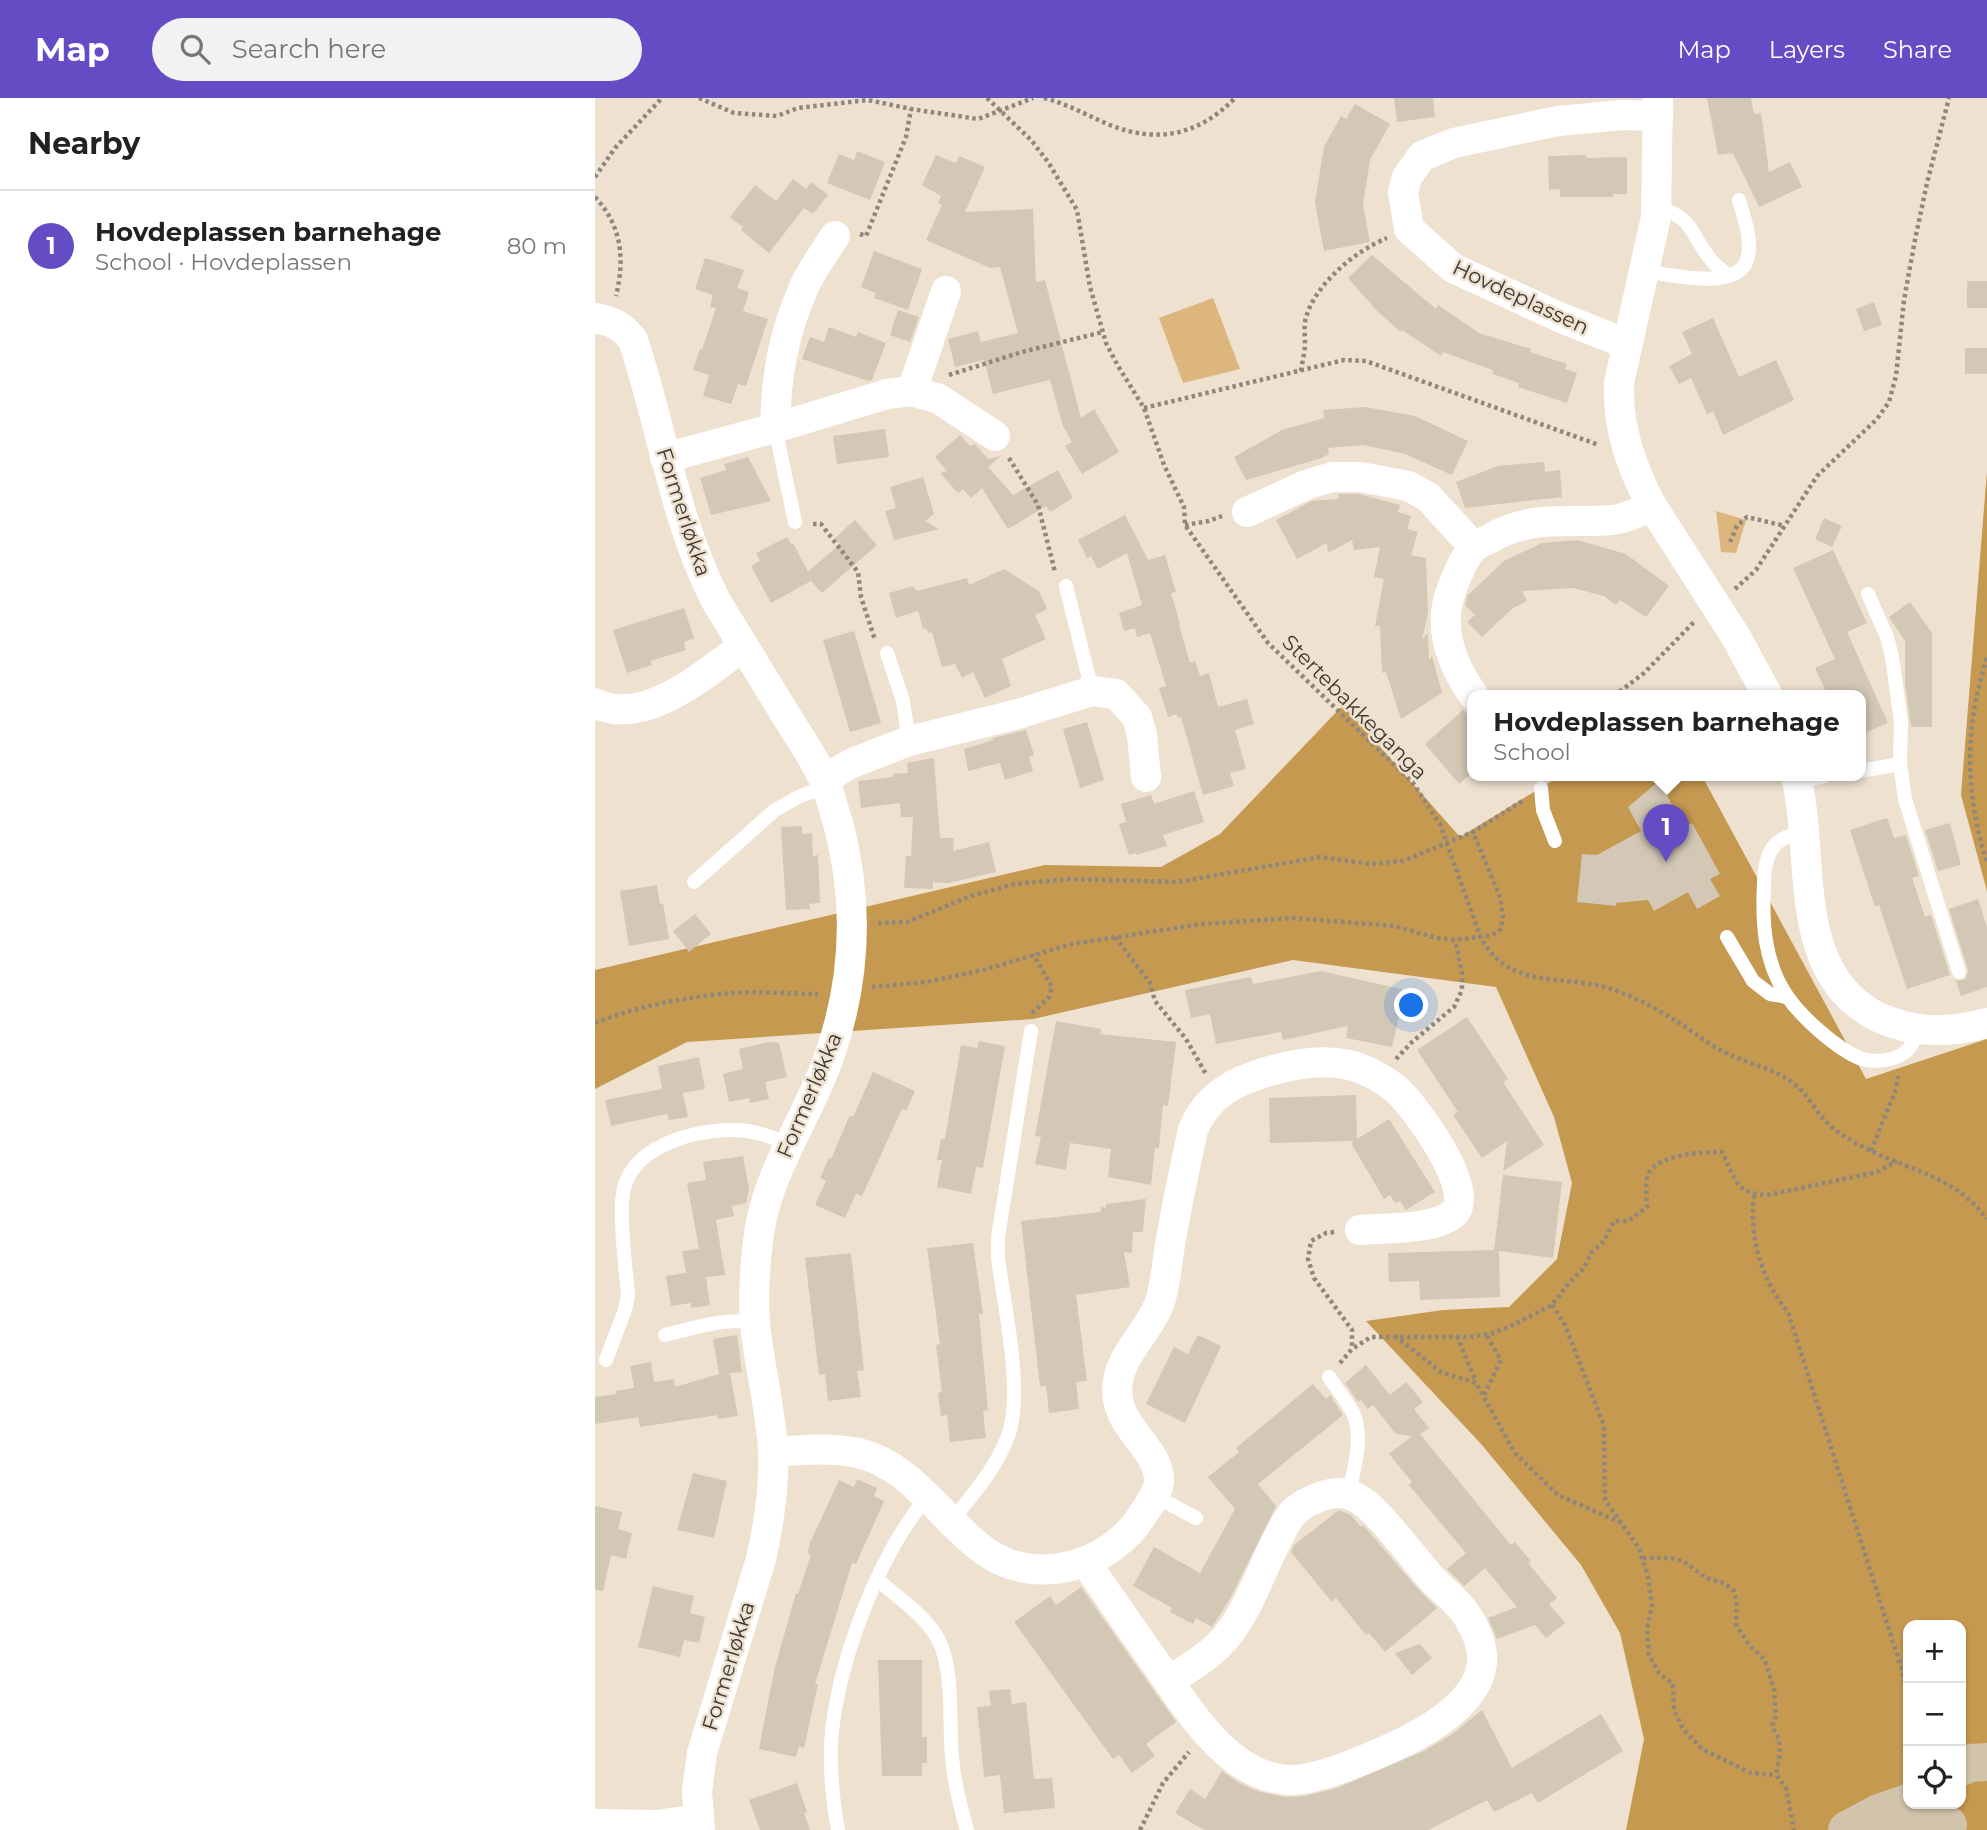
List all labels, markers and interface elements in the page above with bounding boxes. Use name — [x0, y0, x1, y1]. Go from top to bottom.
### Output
search box — [152, 18, 642, 81]
text: Map — [35, 29, 110, 69]
icon: search — [176, 30, 214, 68]
text: Search here — [232, 33, 386, 65]
text: Map — [1677, 35, 1731, 64]
text: Layers — [1769, 35, 1845, 64]
text: Share — [1883, 35, 1952, 64]
text: Nearby — [28, 125, 140, 162]
text: Hovdeplassen barnehage — [95, 216, 441, 248]
text: 1 — [46, 232, 56, 260]
text: 80 m — [507, 232, 567, 260]
text: School · Hovdeplassen — [95, 248, 352, 276]
street label: Hovdeplassen — [1449, 254, 1593, 340]
street label: Formerløkka — [651, 445, 717, 579]
street label: Stertebakkeganga — [1277, 629, 1433, 785]
popup — [1467, 690, 1866, 781]
text: Hovdeplassen barnehage — [1493, 706, 1840, 738]
text: School — [1493, 738, 1571, 766]
pin: 1 — [1643, 804, 1689, 862]
your location — [1394, 988, 1428, 1022]
street label: Formerløkka — [771, 1029, 847, 1161]
street label: Formerløkka — [697, 1598, 759, 1734]
map controls — [1903, 1620, 1966, 1809]
button: + — [1903, 1620, 1966, 1683]
button: − — [1903, 1683, 1966, 1746]
button: locate — [1903, 1746, 1966, 1809]

